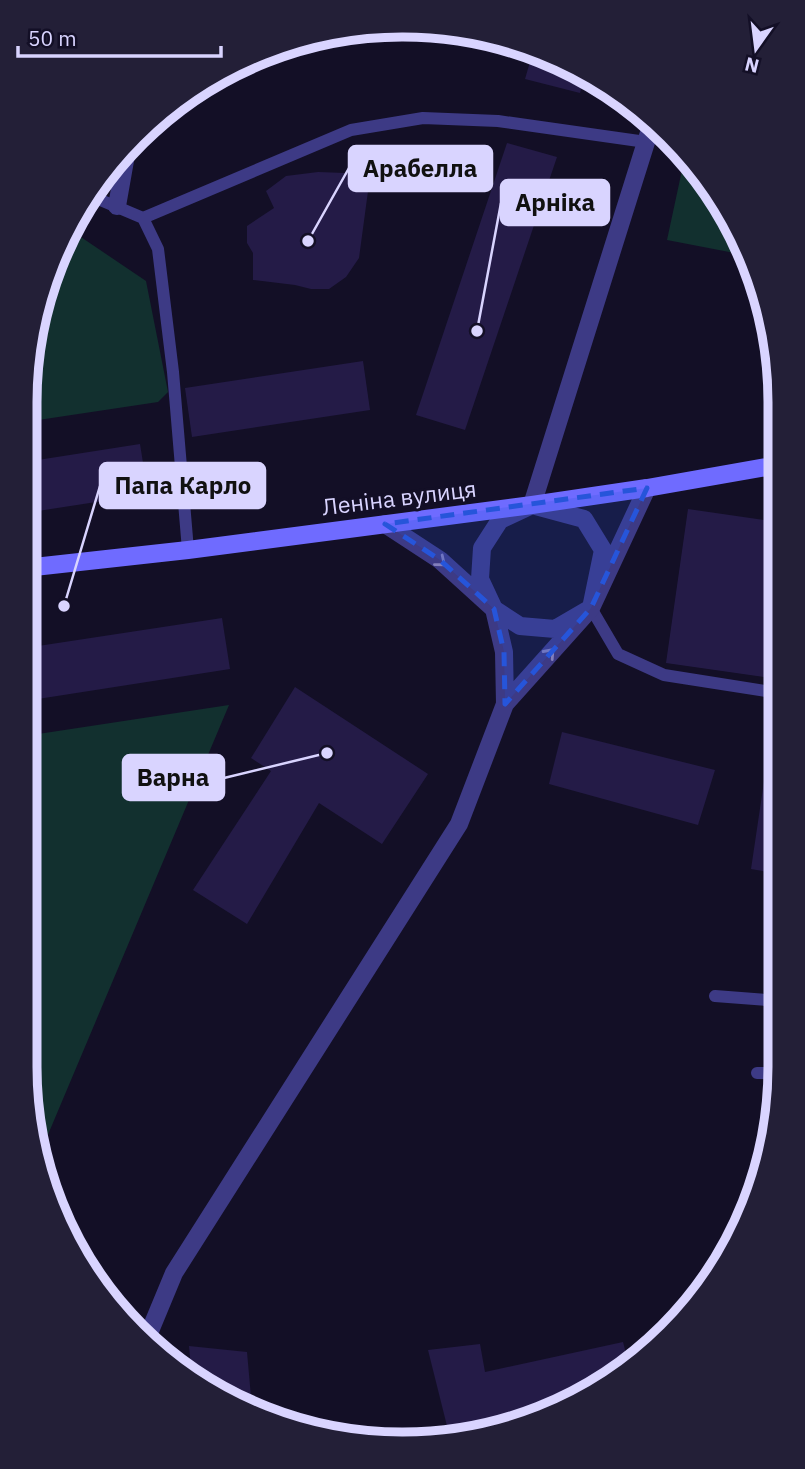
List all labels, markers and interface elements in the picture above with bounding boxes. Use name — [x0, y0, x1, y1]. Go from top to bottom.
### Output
scale bar — [18, 14, 220, 58]
north arrow — [721, 14, 791, 84]
text: 50 m — [28, 24, 77, 52]
text: N — [742, 52, 761, 79]
callout: Арабелла — [349, 146, 492, 191]
text: Арабелла — [363, 152, 477, 184]
callout: Арніка — [501, 180, 609, 225]
text: Арніка — [515, 186, 595, 218]
callout: Папа Карло — [100, 463, 265, 508]
text: Папа Карло — [115, 469, 251, 501]
street label: Леніна вулиця — [320, 473, 478, 521]
one-way arrow — [433, 554, 446, 566]
one-way arrow — [542, 649, 554, 662]
callout: Варна — [123, 755, 224, 800]
text: Варна — [137, 761, 209, 793]

